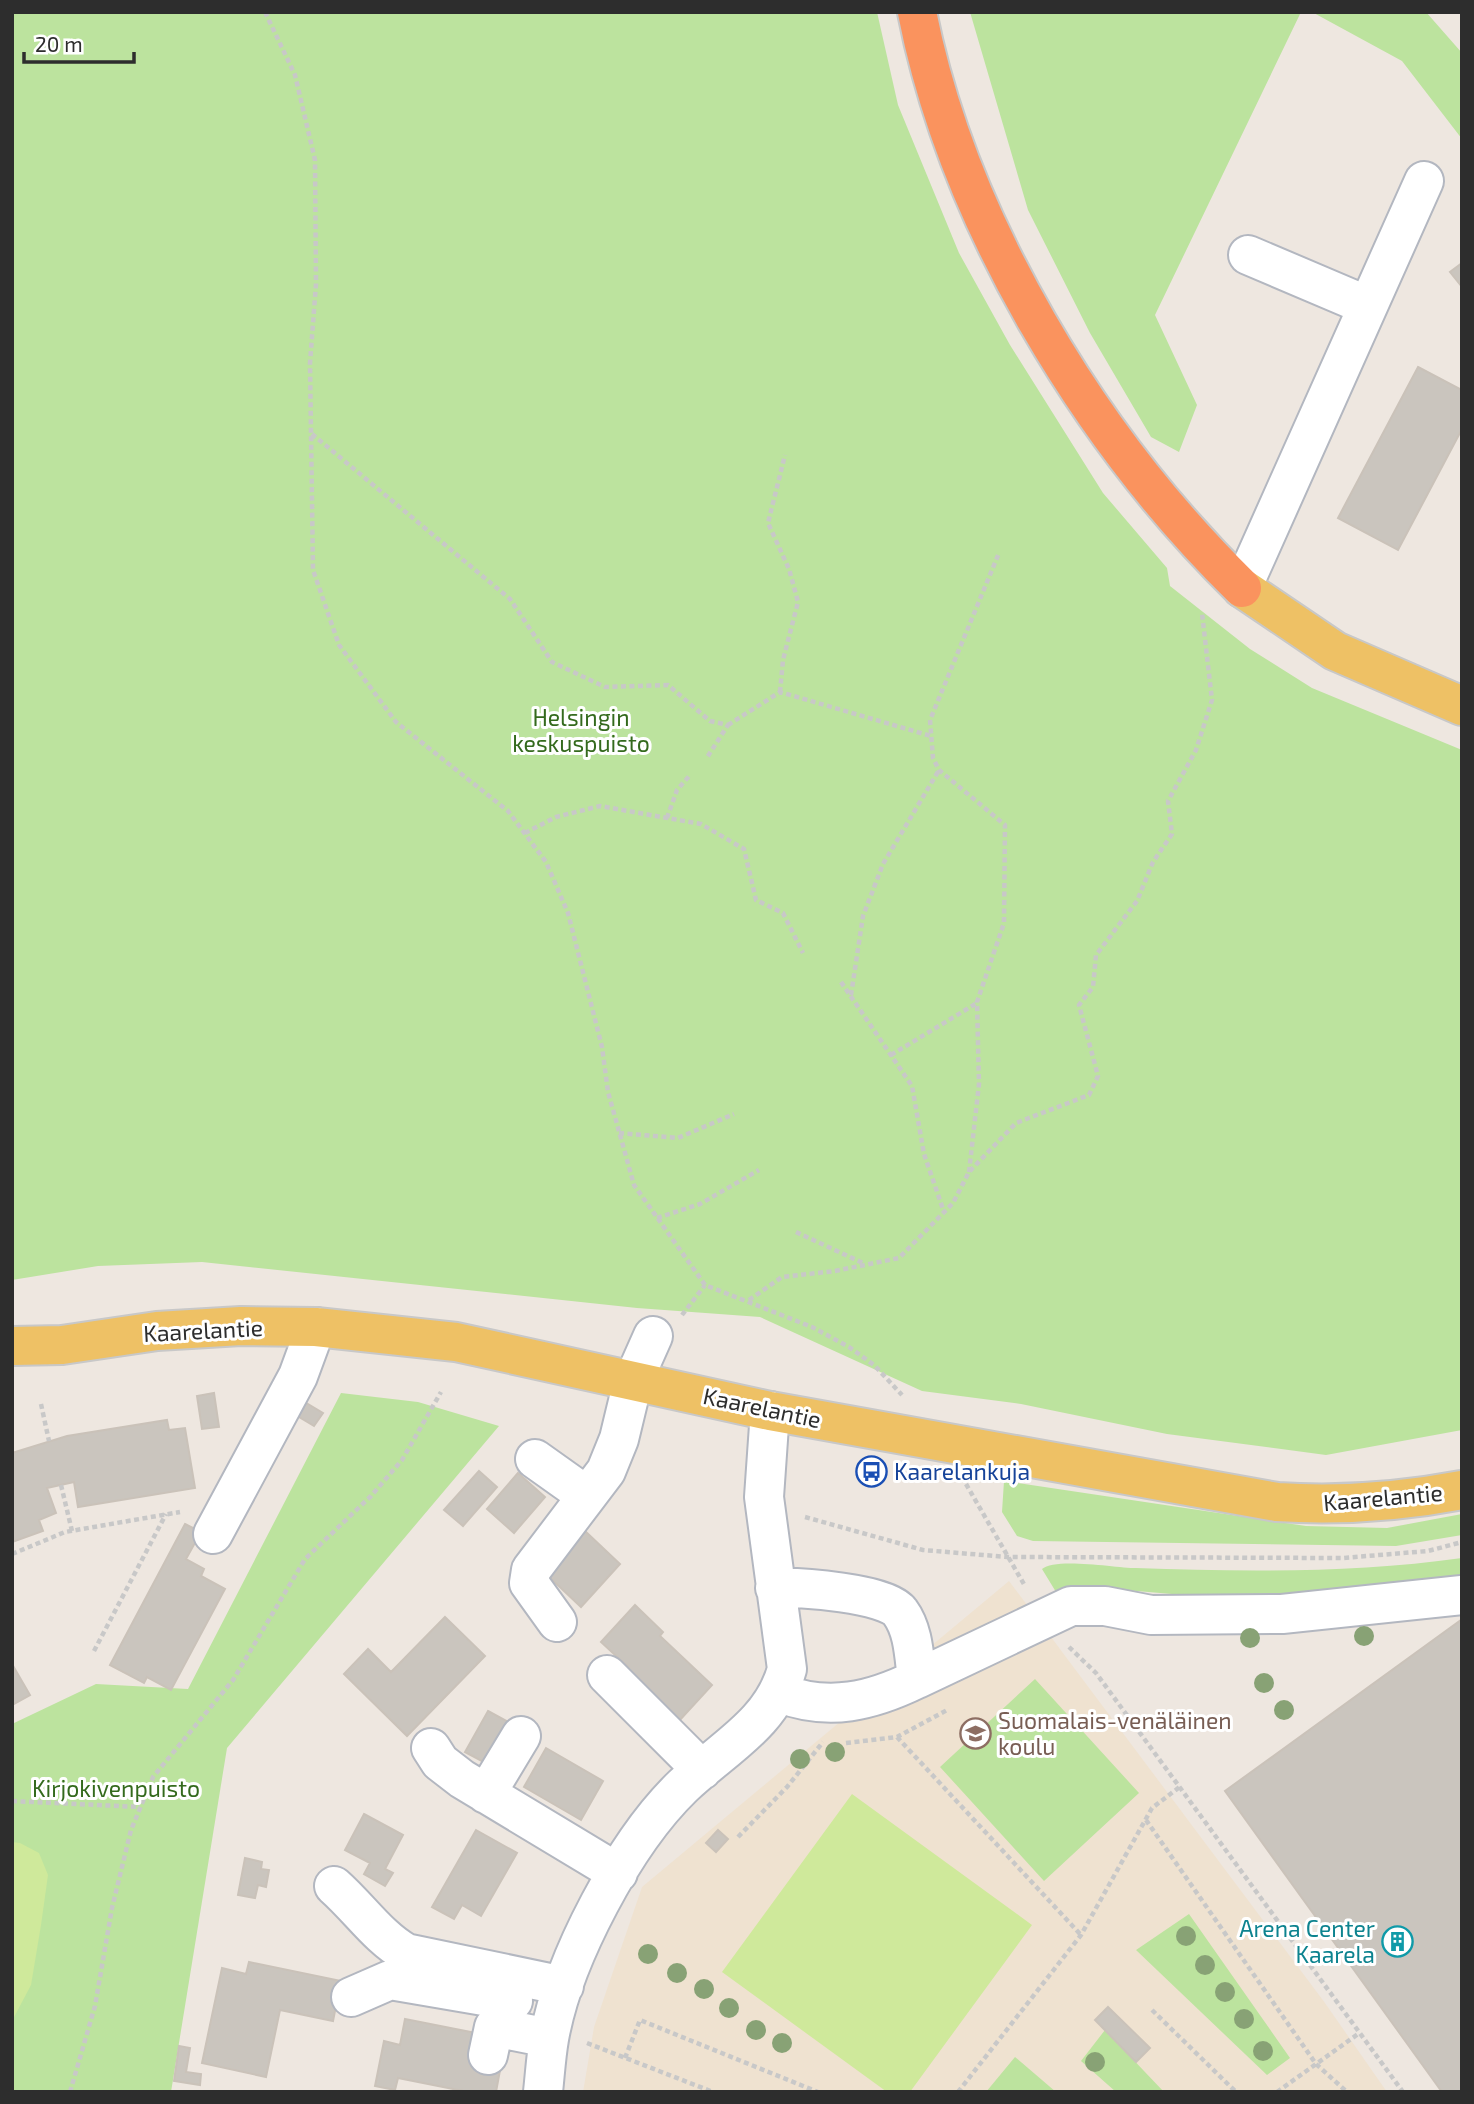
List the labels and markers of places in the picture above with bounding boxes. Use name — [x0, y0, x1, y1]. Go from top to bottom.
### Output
bus stop icon: Kaarelankuja — [854, 1455, 888, 1489]
place label: Kaarelankuja — [894, 1457, 1030, 1485]
place label: Suomalais-venäläinen koulu — [998, 1706, 1232, 1760]
school or university icon: Suomalais-venäläinen koulu — [958, 1717, 992, 1751]
place label: Arena Center Kaarela — [1239, 1914, 1375, 1968]
building icon: Arena Center Kaarela — [1381, 1925, 1415, 1959]

